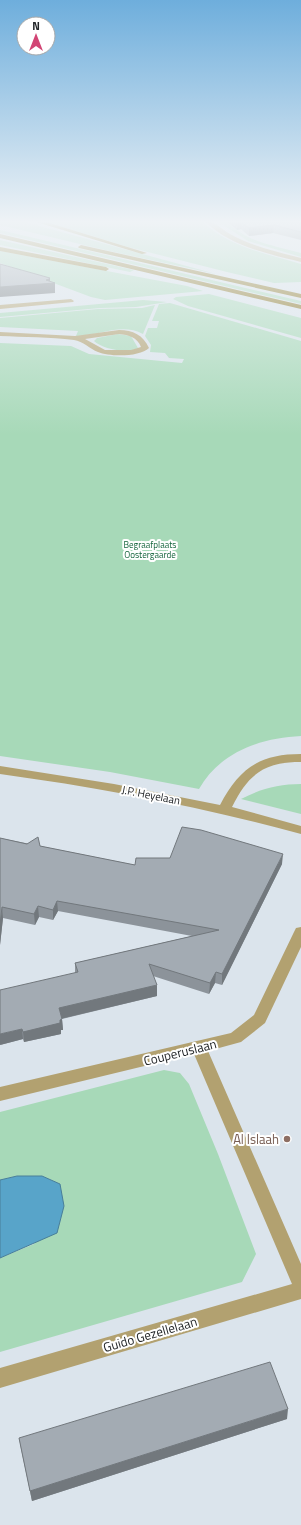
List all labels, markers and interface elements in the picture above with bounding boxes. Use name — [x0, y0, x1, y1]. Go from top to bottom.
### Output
north arrow — [16, 16, 56, 56]
text: N — [32, 18, 40, 34]
park label: Begraafplaats Oostergaarde — [123, 538, 177, 561]
street label: J.P. Heyelaan — [120, 782, 182, 809]
street label: Couperuslaan — [141, 1033, 219, 1071]
place label: Al Islaah — [233, 1129, 279, 1149]
marker: Al Islaah — [282, 1134, 292, 1144]
street label: Guido Gezellelaan — [101, 1311, 199, 1357]

